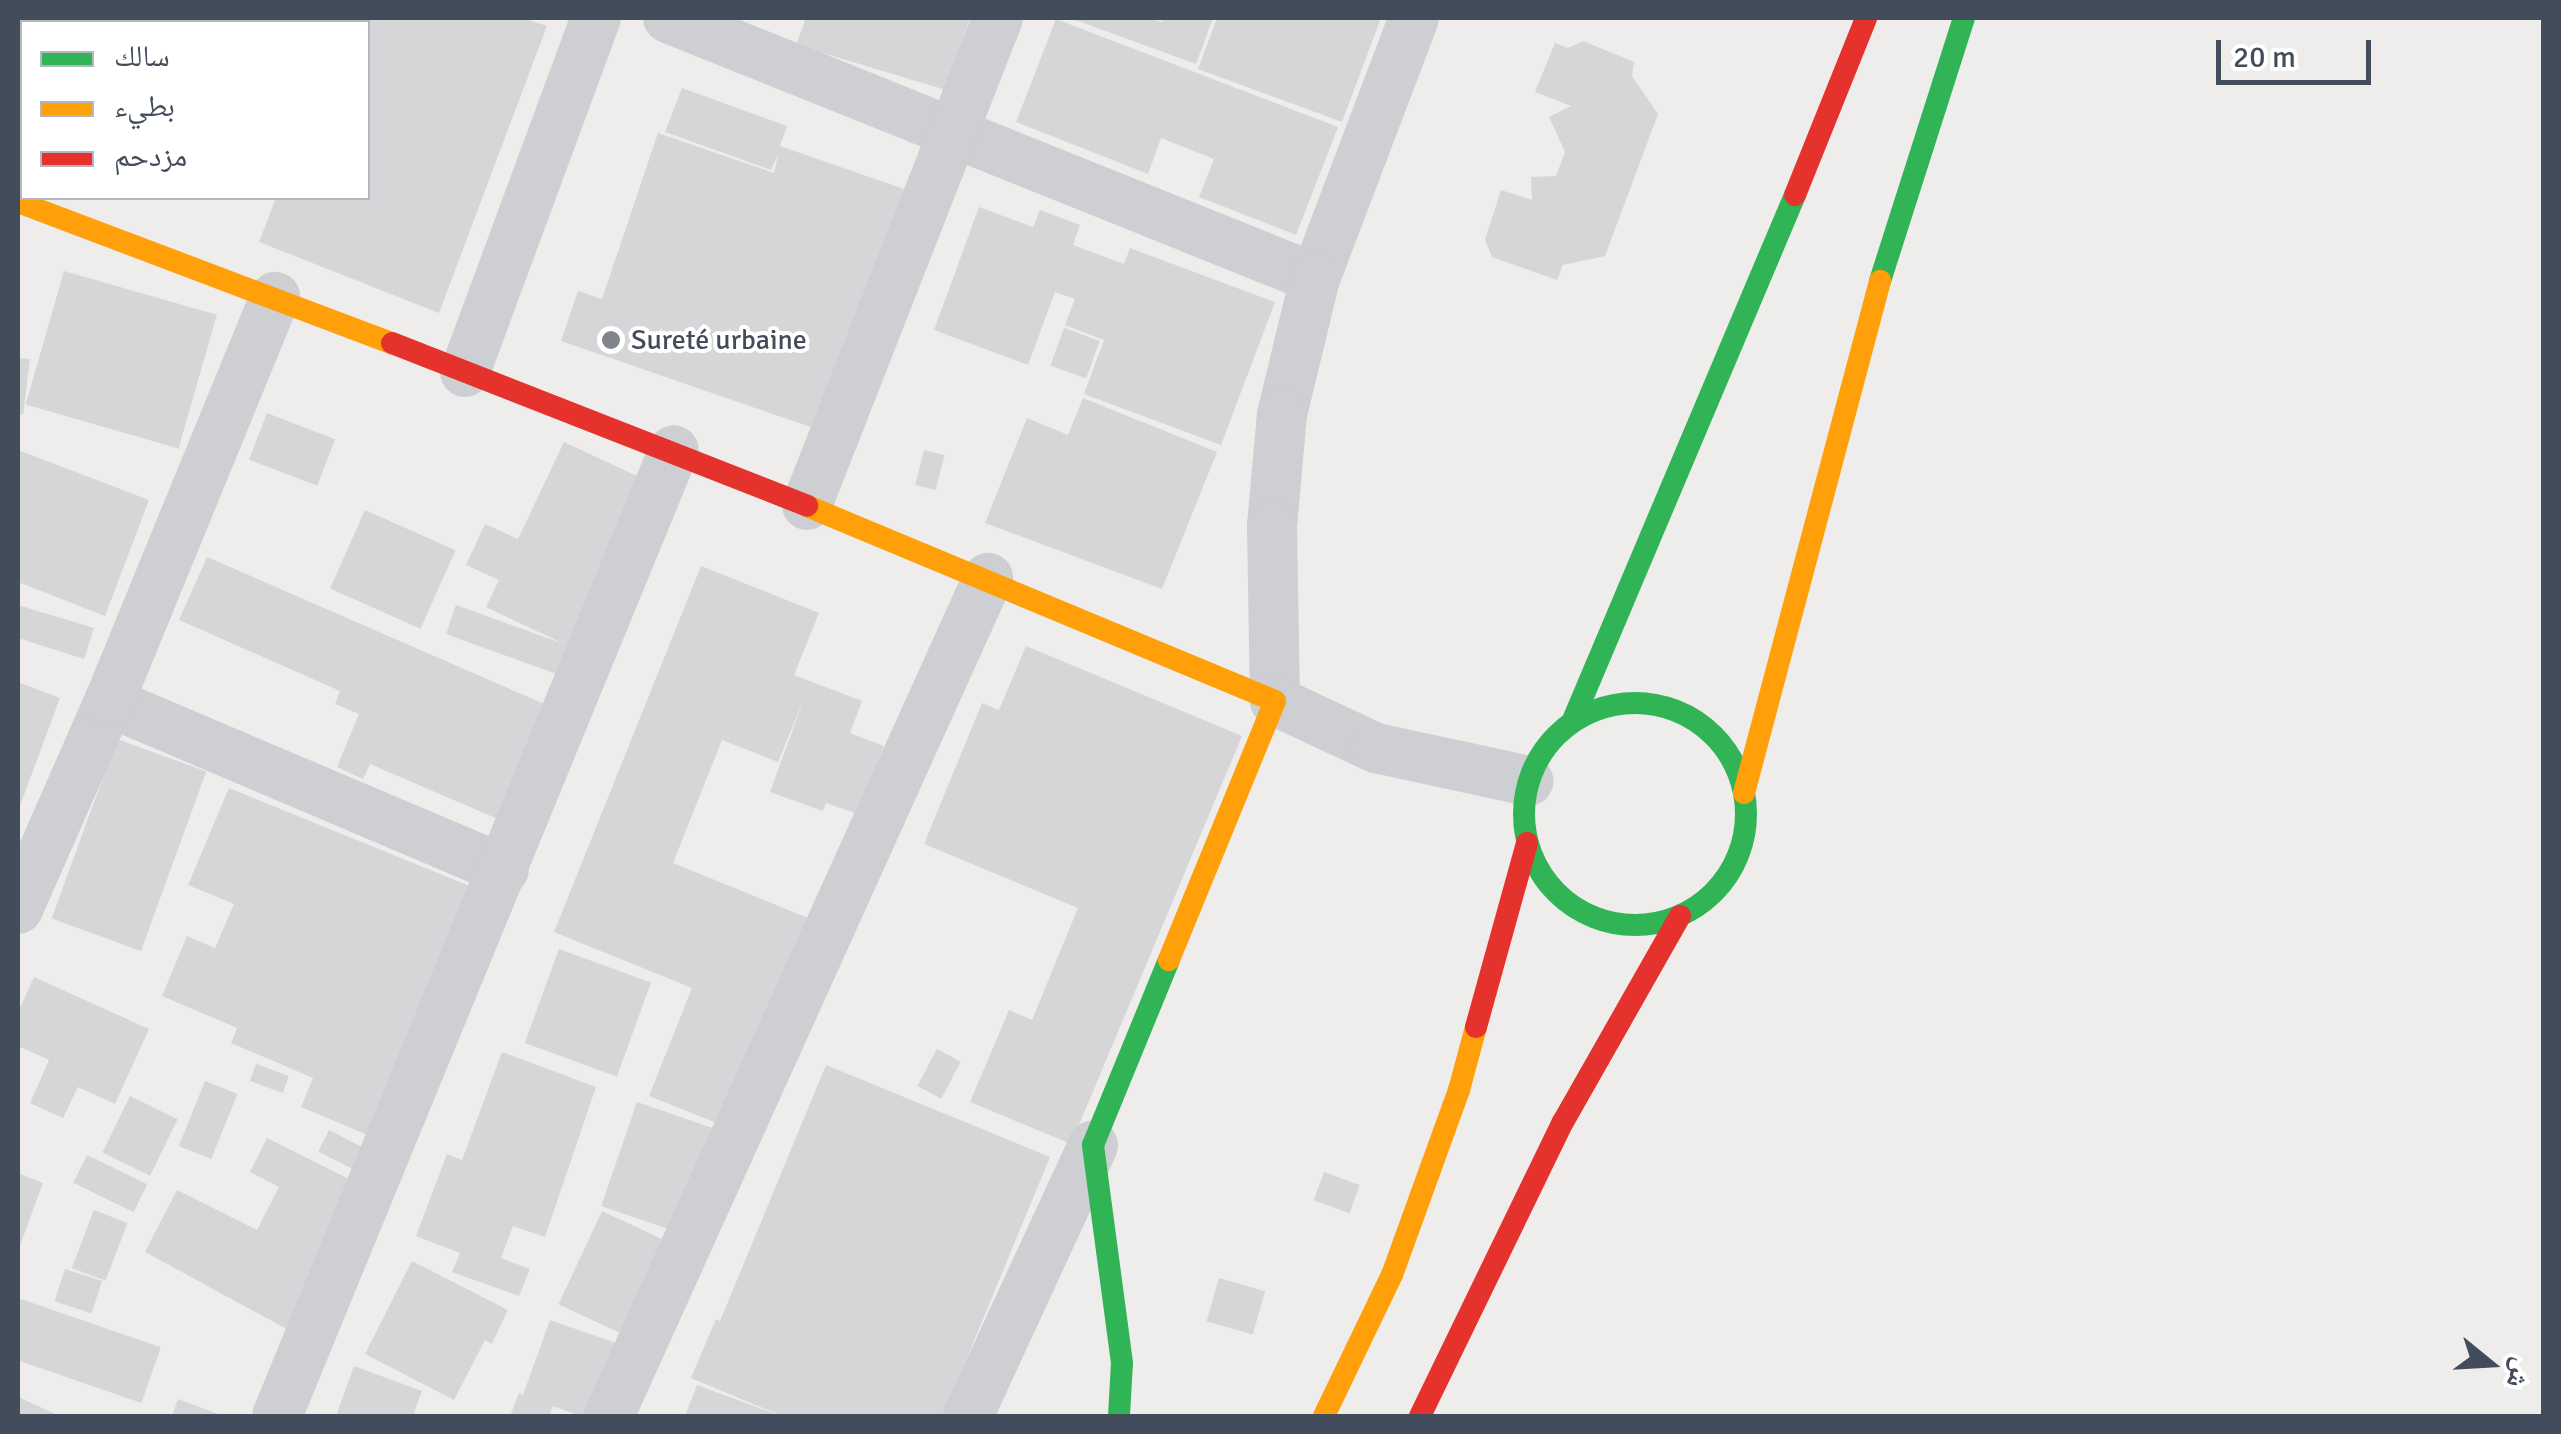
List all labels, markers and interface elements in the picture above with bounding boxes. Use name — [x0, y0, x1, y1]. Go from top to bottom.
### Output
legend — [20, 20, 370, 200]
scale bar — [2221, 20, 2376, 82]
text: سالك — [114, 38, 170, 75]
text: 20 m — [2233, 39, 2296, 76]
text: بطيء — [114, 88, 175, 125]
text: مزدحم — [114, 138, 187, 175]
place label: Sureté urbaine — [631, 323, 807, 357]
marker: Sureté urbaine — [600, 329, 622, 351]
north arrow — [2441, 1314, 2541, 1414]
text: ش — [2499, 1354, 2540, 1393]

